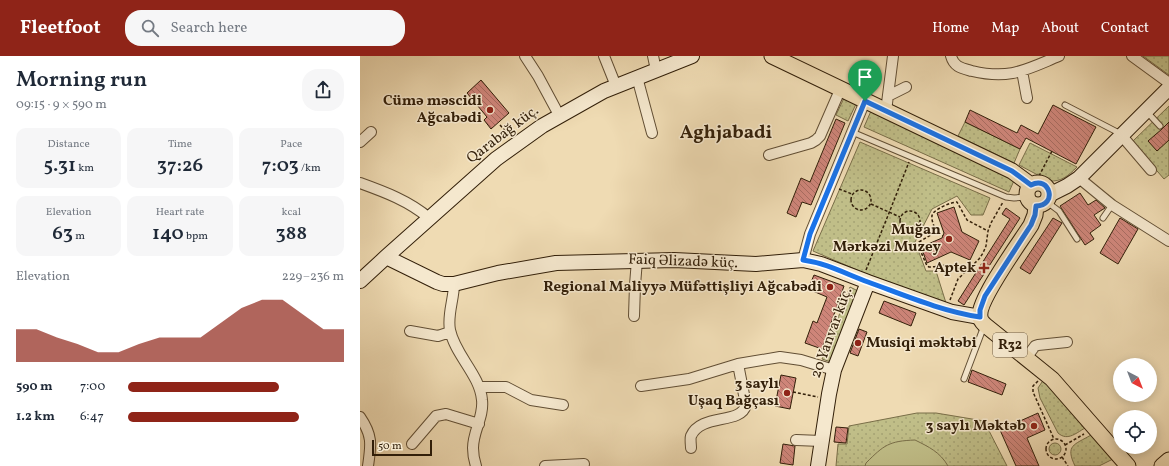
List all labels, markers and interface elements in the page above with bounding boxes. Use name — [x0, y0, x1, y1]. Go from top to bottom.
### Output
search box — [125, 10, 405, 46]
text: Fleetfoot — [20, 15, 101, 41]
icon: search — [139, 17, 161, 39]
text: Search here — [171, 18, 247, 39]
text: Home — [932, 19, 969, 38]
text: Map — [991, 19, 1019, 38]
text: About — [1041, 19, 1079, 38]
text: Contact — [1101, 19, 1149, 38]
pin — [848, 60, 882, 101]
text: Morning run — [16, 65, 147, 96]
icon: arrive — [854, 66, 876, 88]
button: share — [302, 69, 344, 111]
place label: Cümə məscidi Ağcabədi — [383, 91, 482, 129]
text: 09:15 · 9 × 590 m — [16, 96, 107, 114]
street label: Qarabağ küç. — [463, 101, 543, 169]
marker: Cümə məscidi Ağcabədi — [485, 105, 495, 115]
district label: Aghjabadi — [680, 120, 773, 146]
text: Distance — [48, 137, 90, 152]
text: Time — [168, 137, 192, 152]
text: Pace — [280, 137, 302, 152]
text: 5.31 — [43, 152, 76, 180]
text: 37:26 — [157, 152, 203, 180]
text: 7:03 — [262, 152, 299, 180]
text: km — [76, 161, 94, 176]
text: /km — [299, 161, 321, 176]
text: Elevation — [46, 205, 92, 220]
text: Heart rate — [156, 205, 204, 220]
text: kcal — [282, 205, 301, 220]
text: 63 — [52, 220, 73, 248]
text: 140 — [152, 220, 184, 248]
text: 388 — [276, 220, 307, 248]
place label: Muğan Mərkəzi Muzey — [833, 220, 942, 258]
text: m — [73, 229, 85, 244]
text: bpm — [184, 229, 208, 244]
marker: Muğan Mərkəzi Muzey — [944, 234, 954, 244]
street label: Faiq Əlizadə küç. — [628, 250, 738, 274]
place label: Aptek — [934, 258, 976, 279]
marker: Aptek — [979, 263, 989, 273]
text: Elevation — [16, 268, 70, 286]
text: 229–236 m — [282, 268, 344, 286]
place label: Regional Maliyyə Müfəttişliyi Ağcabədi — [543, 277, 822, 298]
marker: Regional Maliyyə Müfəttişliyi Ağcabədi — [825, 282, 835, 292]
street label: 20 Yanvar küç. — [806, 285, 858, 381]
place label: Musiqi məktəbi — [866, 333, 977, 354]
road number: R32 — [993, 333, 1027, 357]
marker: Musiqi məktəbi — [853, 338, 863, 348]
north arrow — [1113, 358, 1157, 402]
map controls — [1113, 358, 1157, 454]
place label: 3 saylı Uşaq Bağçası — [688, 374, 779, 412]
text: 590 m — [16, 378, 53, 396]
text: 7:00 — [80, 378, 105, 396]
marker: 3 saylı Uşaq Bağçası — [782, 388, 792, 398]
text: 1.2 km — [16, 408, 55, 426]
text: 6:47 — [80, 408, 104, 426]
button: locate — [1113, 410, 1157, 454]
place label: 3 saylı Məktəb — [926, 416, 1026, 437]
marker: 3 saylı Məktəb — [1029, 421, 1039, 431]
scale bar — [372, 438, 432, 457]
text: 50 m — [378, 439, 402, 454]

